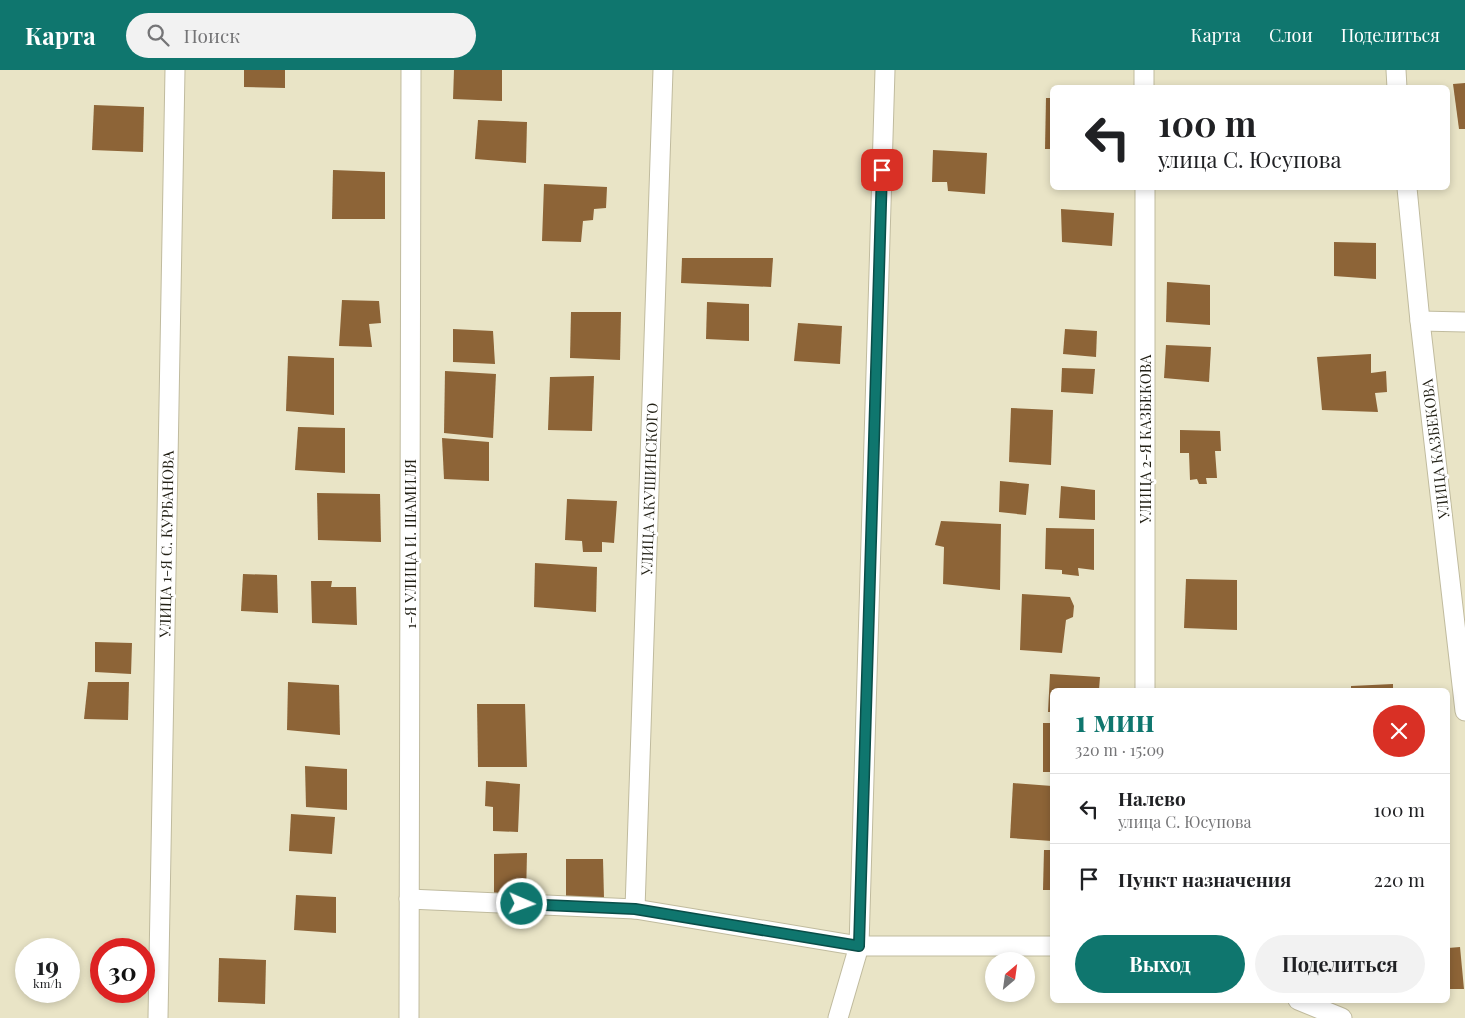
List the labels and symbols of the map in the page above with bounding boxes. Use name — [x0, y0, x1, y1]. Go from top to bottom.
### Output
pin — [861, 149, 903, 191]
street label: УЛИЦА 2-Я КАЗБЕКОВА — [1135, 354, 1155, 524]
street label: УЛИЦА КАЗБЕКОВА — [1416, 377, 1454, 521]
street label: УЛИЦА АКУШИНСКОГО — [636, 402, 662, 577]
street label: УЛИЦА 1-Я С. КУРБАНОВА — [154, 450, 178, 639]
street label: 1-Я УЛИЦА И. ШАМИЛЯ — [400, 459, 420, 629]
position arrow — [495, 877, 547, 929]
speed limit sign: 30 — [90, 938, 155, 1003]
north arrow — [985, 952, 1035, 1002]

